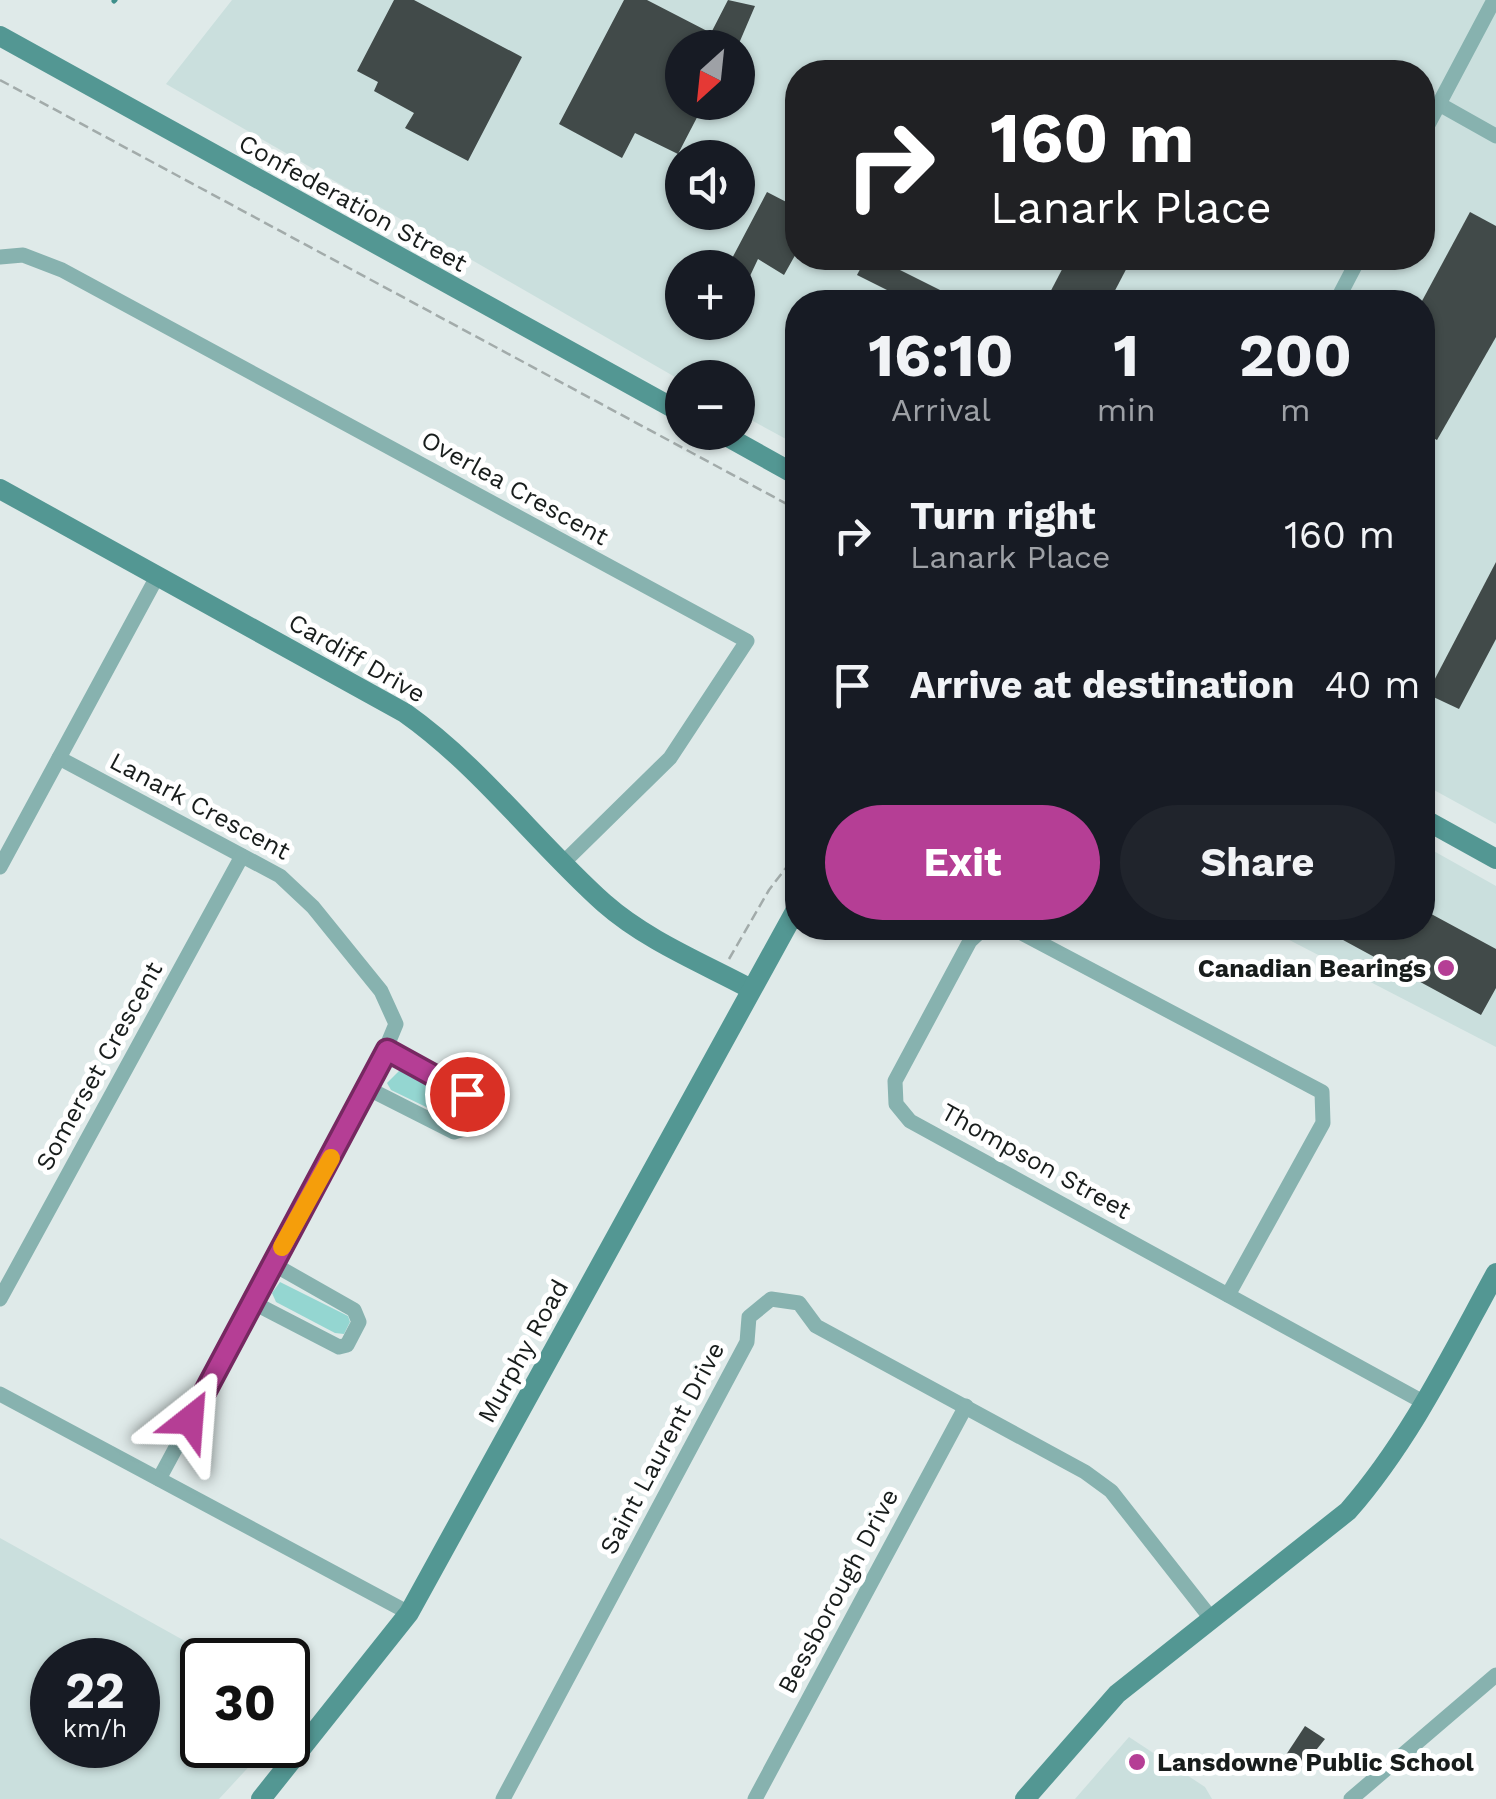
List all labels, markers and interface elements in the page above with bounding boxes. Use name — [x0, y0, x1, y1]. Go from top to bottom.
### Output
north arrow — [665, 30, 755, 120]
map controls — [665, 30, 755, 450]
text: 160 m — [990, 97, 1194, 179]
icon: right — [825, 100, 955, 230]
street label: Confederation Street — [234, 128, 473, 278]
button: sound — [665, 140, 755, 230]
text: Lanark Place — [990, 181, 1272, 234]
button: + — [665, 250, 755, 340]
text: 16:10 — [868, 320, 1014, 391]
text: 1 — [1113, 320, 1139, 391]
text: 200 — [1239, 320, 1352, 391]
button: − — [665, 360, 755, 450]
text: Arrival — [891, 391, 991, 429]
text: min — [1097, 391, 1156, 429]
text: m — [1280, 391, 1311, 429]
street label: Overlea Crescent — [416, 425, 614, 552]
text: Turn right — [910, 494, 1096, 538]
icon: right — [825, 508, 880, 563]
text: 160 m — [1284, 513, 1395, 557]
text: Lanark Place — [910, 538, 1110, 576]
street label: Cardiff Drive — [284, 607, 430, 709]
icon: arrive — [825, 658, 880, 713]
text: Arrive at destination — [910, 663, 1295, 707]
text: 40 m — [1325, 663, 1421, 707]
street label: Lanark Crescent — [105, 746, 295, 866]
button: Exit — [825, 805, 1100, 920]
button: Share — [1120, 805, 1395, 920]
place label: Canadian Bearings — [1198, 954, 1426, 983]
street label: Somerset Crescent — [30, 956, 169, 1175]
marker: Canadian Bearings — [1435, 957, 1457, 979]
pin — [425, 1052, 510, 1137]
icon: arrive — [440, 1067, 495, 1122]
street label: Thompson Street — [936, 1097, 1136, 1225]
street label: Murphy Road — [472, 1274, 574, 1428]
street label: Saint Laurent Drive — [594, 1337, 730, 1559]
position arrow — [138, 1368, 242, 1472]
street label: Bessborough Drive — [772, 1484, 904, 1698]
speed limit sign: 30 — [180, 1638, 310, 1768]
text: 22 — [65, 1661, 125, 1720]
text: km/h — [63, 1714, 127, 1743]
place label: Lansdowne Public School — [1157, 1748, 1475, 1777]
marker: Lansdowne Public School — [1126, 1751, 1148, 1773]

